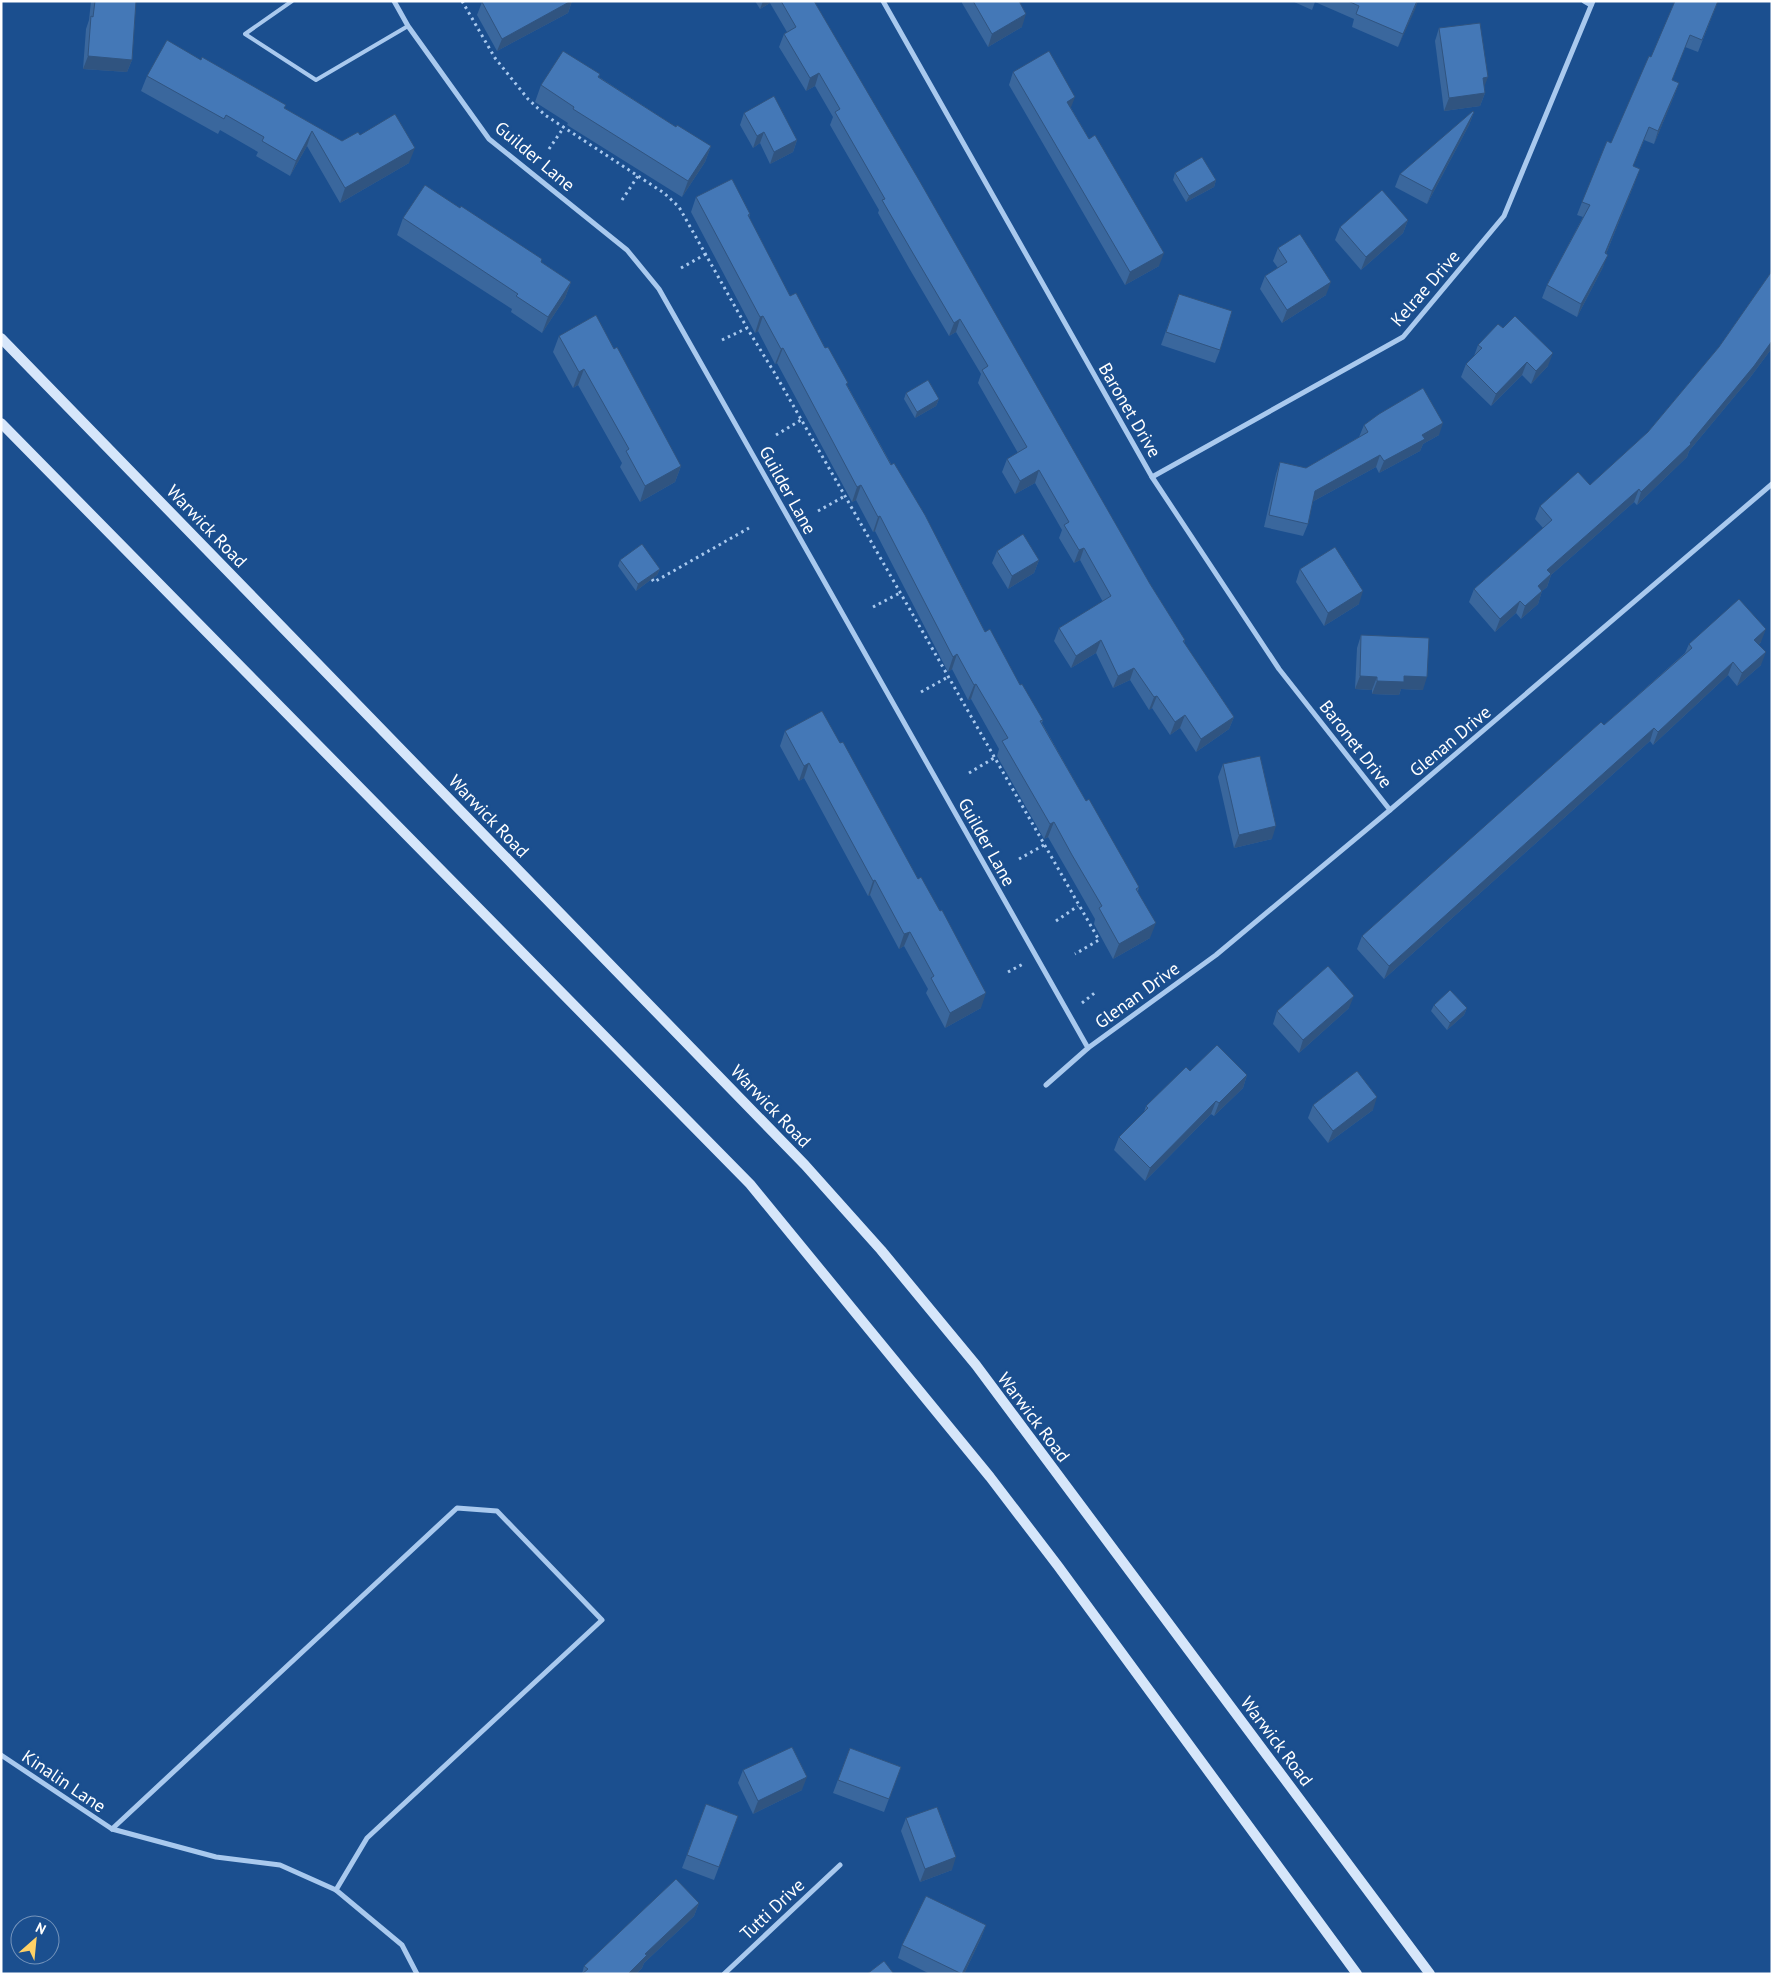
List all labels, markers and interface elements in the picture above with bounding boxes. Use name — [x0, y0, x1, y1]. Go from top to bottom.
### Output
street label: Guilder Lane — [490, 116, 580, 196]
street label: Kelrae Drive — [1386, 245, 1464, 331]
street label: Baronet Drive — [1094, 359, 1166, 461]
street label: Guilder Lane — [754, 442, 822, 538]
street label: Warwick Road — [162, 480, 252, 572]
street label: Baronet Drive — [1314, 695, 1398, 793]
street label: Glenan Drive — [1405, 700, 1495, 782]
street label: Warwick Road — [444, 770, 534, 862]
street label: Guilder Lane — [953, 794, 1021, 890]
street label: Glenan Drive — [1090, 957, 1184, 1033]
street label: Warwick Road — [726, 1060, 816, 1152]
street label: Warwick Road — [993, 1368, 1075, 1466]
street label: Warwick Road — [1236, 1692, 1318, 1790]
street label: Kinalin Lane — [18, 1745, 110, 1817]
street label: Tutti Drive — [735, 1873, 809, 1945]
north arrow — [10, 1915, 60, 1965]
text: N — [33, 1918, 49, 1939]

